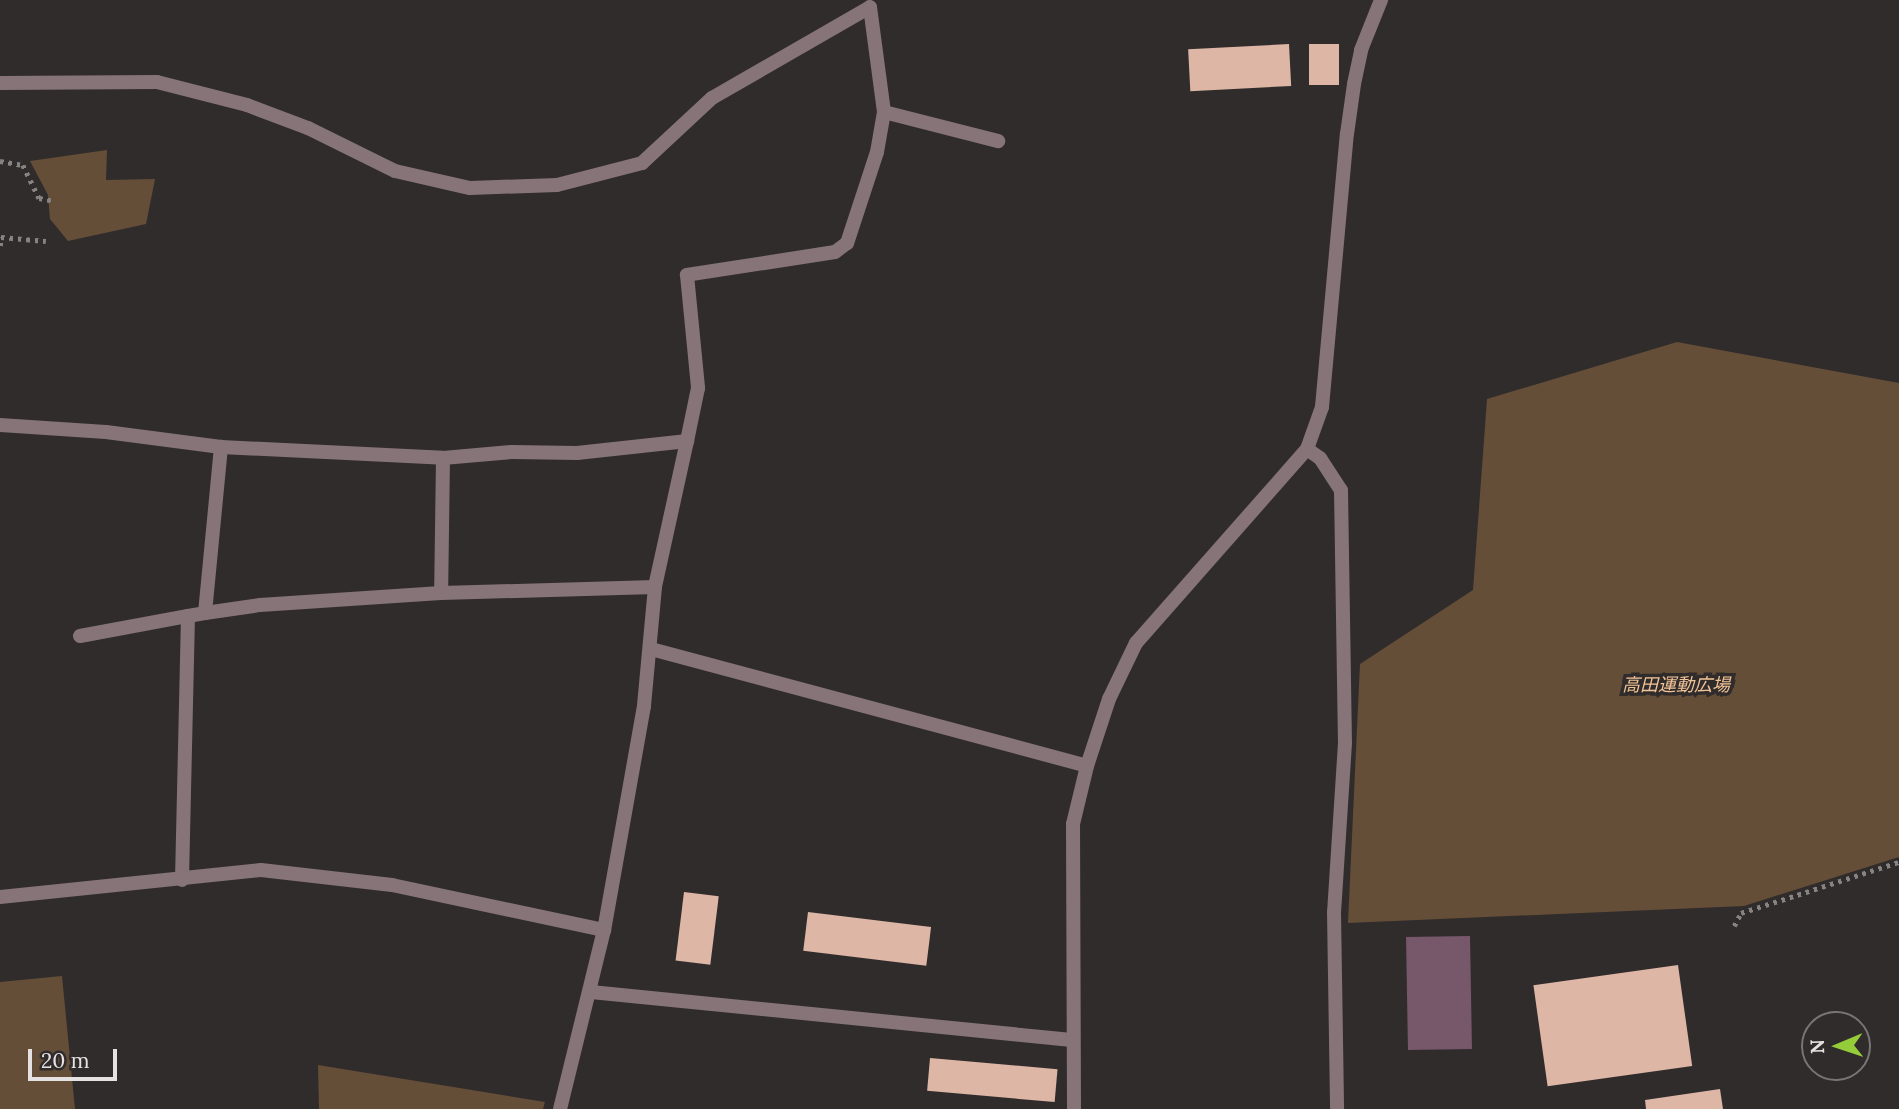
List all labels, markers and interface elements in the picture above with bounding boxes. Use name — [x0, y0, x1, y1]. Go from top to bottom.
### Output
park label: 高田運動広場 — [1622, 674, 1730, 696]
north arrow — [1801, 1011, 1871, 1081]
scale bar — [32, 1036, 121, 1080]
text: N — [1805, 1039, 1829, 1054]
text: 20 m — [41, 1047, 90, 1074]

